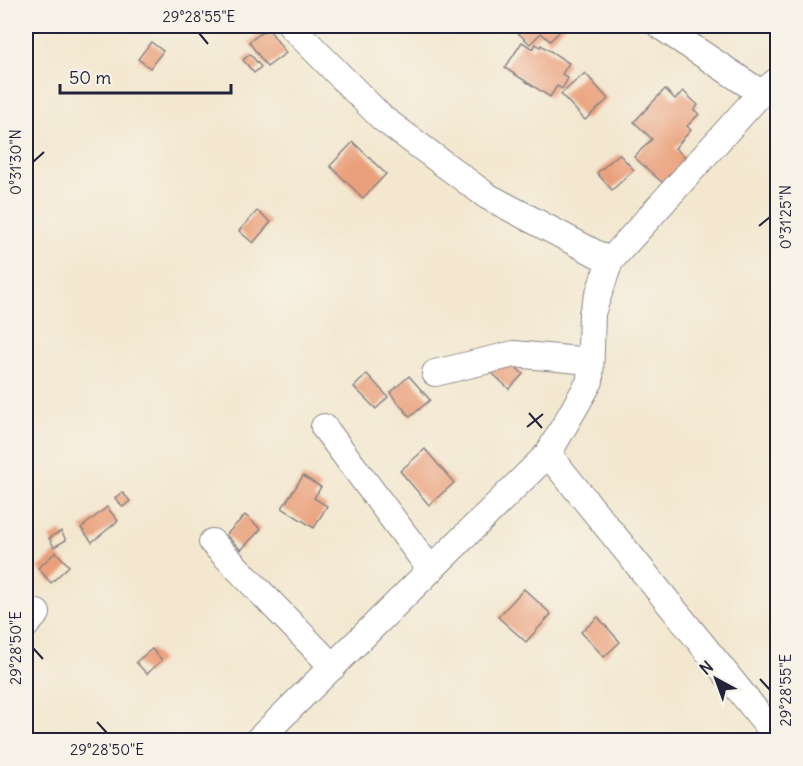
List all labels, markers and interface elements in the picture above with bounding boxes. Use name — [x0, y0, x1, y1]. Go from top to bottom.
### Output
text: 29°28'55"E — [163, 7, 236, 26]
scale bar — [60, 57, 231, 95]
text: 50 m — [69, 66, 111, 89]
text: 0°31'30"N — [6, 129, 25, 195]
text: 0°31'25"N — [776, 185, 795, 249]
text: 29°28'50"E — [6, 611, 25, 685]
north arrow — [686, 649, 746, 709]
text: 29°28'55"E — [776, 653, 795, 726]
text: N — [695, 657, 717, 679]
text: 29°28'50"E — [70, 740, 144, 759]

